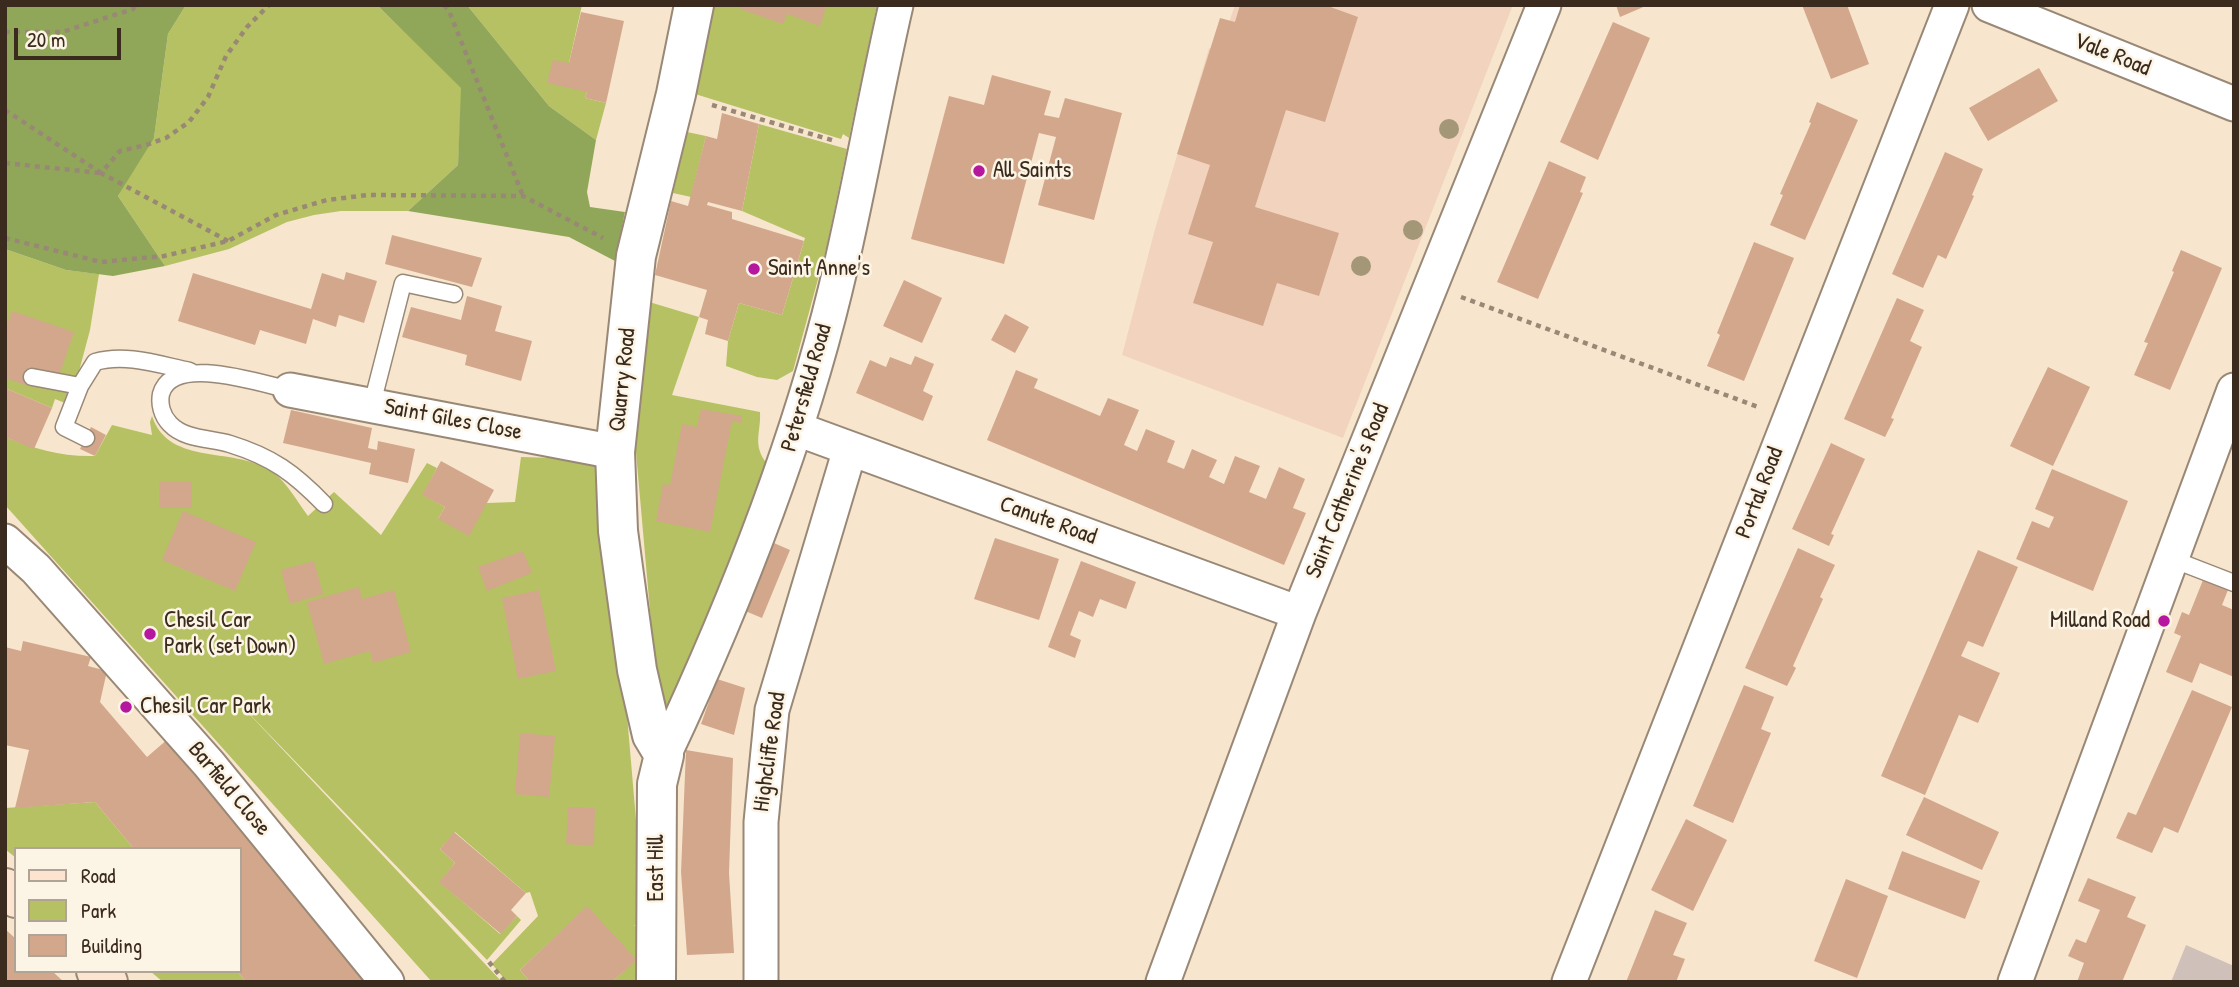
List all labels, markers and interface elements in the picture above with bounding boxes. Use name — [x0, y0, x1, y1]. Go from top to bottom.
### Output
scale bar — [18, 14, 124, 58]
text: 20 m — [27, 25, 65, 54]
street label: Vale Road — [2070, 27, 2154, 83]
place label: All Saints — [993, 157, 1071, 185]
marker: All Saints — [971, 163, 987, 179]
place label: Saint Anne's — [768, 255, 870, 283]
marker: Saint Anne's — [746, 261, 762, 277]
street label: Petersfield Road — [776, 321, 838, 455]
street label: Quarry Road — [604, 327, 642, 433]
street label: Saint Giles Close — [382, 393, 524, 447]
street label: Saint Catherine's Road — [1300, 400, 1396, 582]
street label: Portal Road — [1730, 444, 1790, 542]
street label: Canute Road — [996, 491, 1100, 551]
place label: Chesil Car Park (set Down) — [164, 607, 296, 661]
place label: Milland Road — [2050, 607, 2150, 635]
marker: Milland Road — [2156, 613, 2172, 629]
marker: Chesil Car Park (set Down) — [142, 626, 158, 642]
street label: Highcliffe Road — [748, 691, 792, 813]
place label: Chesil Car Park — [140, 693, 271, 721]
marker: Chesil Car Park — [118, 699, 134, 715]
street label: Barfield Close — [182, 736, 276, 842]
street label: East Hill — [643, 834, 671, 902]
legend — [14, 847, 242, 973]
text: Road — [81, 861, 115, 890]
text: Park — [81, 896, 116, 925]
text: Building — [81, 931, 142, 960]

